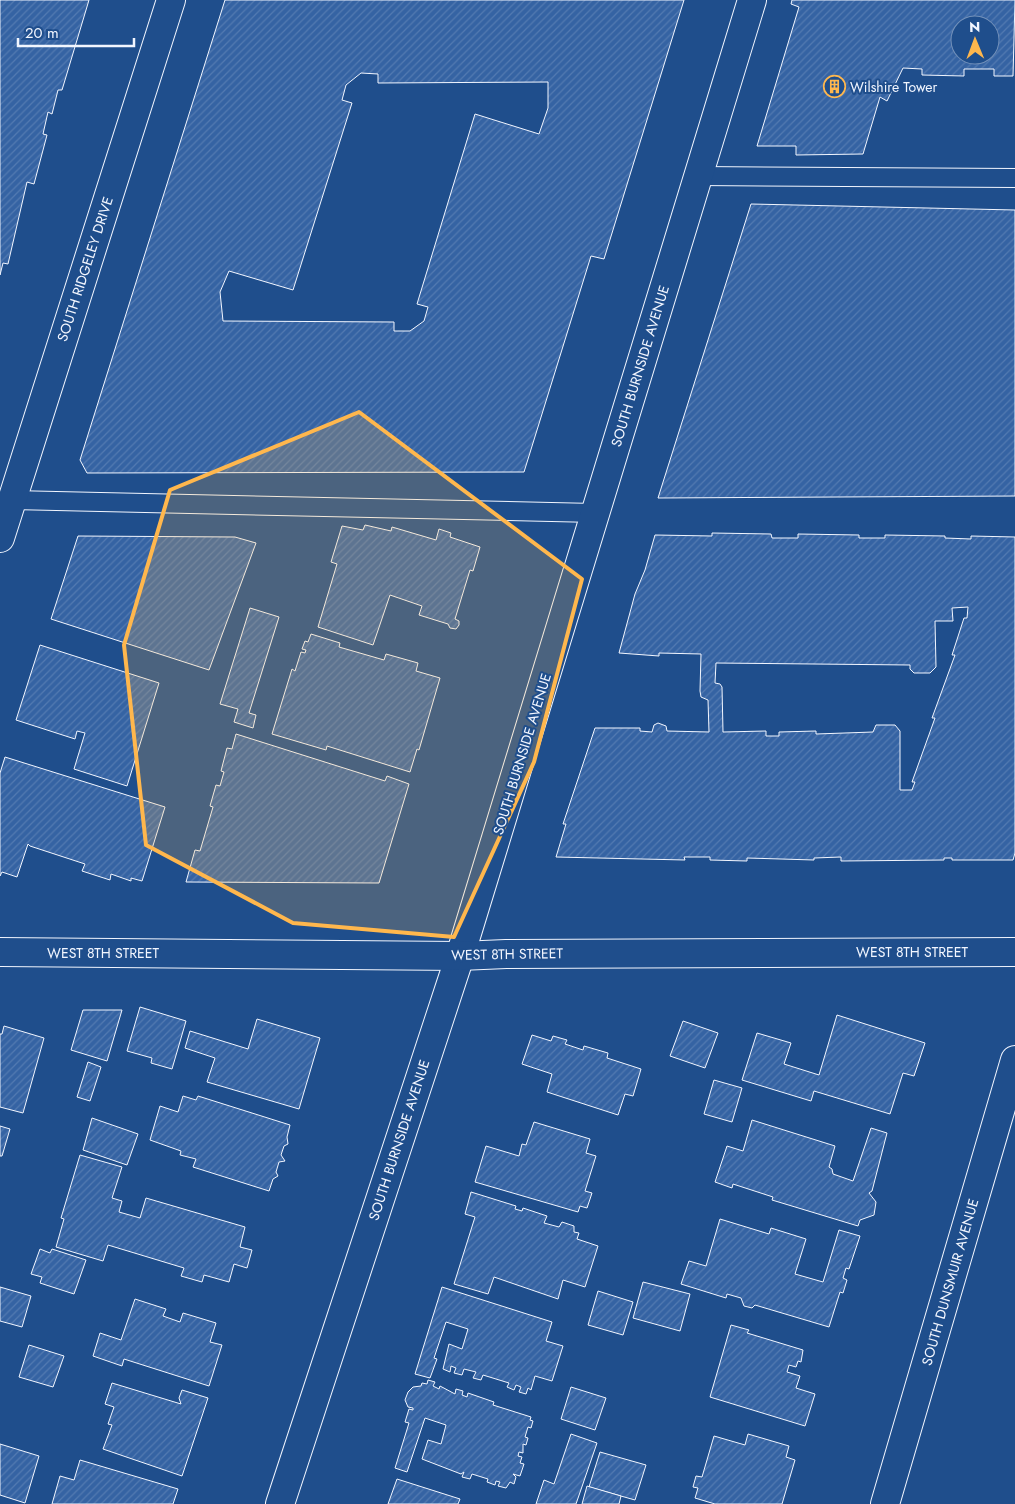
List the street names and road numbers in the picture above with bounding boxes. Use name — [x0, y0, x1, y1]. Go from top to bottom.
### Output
street label: SOUTH RIDGELEY DRIVE — [52, 194, 118, 344]
street label: SOUTH BURNSIDE AVENUE — [606, 283, 674, 449]
street label: SOUTH BURNSIDE AVENUE — [488, 671, 556, 837]
street label: WEST 8TH STREET — [856, 942, 968, 962]
street label: WEST 8TH STREET — [47, 943, 159, 963]
street label: WEST 8TH STREET — [451, 943, 564, 965]
street label: SOUTH BURNSIDE AVENUE — [364, 1057, 434, 1223]
street label: SOUTH DUNSMUIR AVENUE — [917, 1196, 983, 1368]

